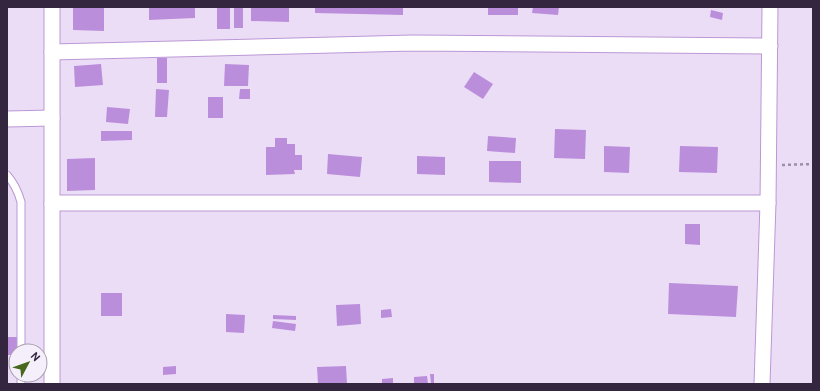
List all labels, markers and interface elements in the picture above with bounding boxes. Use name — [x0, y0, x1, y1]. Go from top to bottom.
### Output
north arrow — [8, 343, 48, 383]
text: N — [28, 349, 43, 364]

